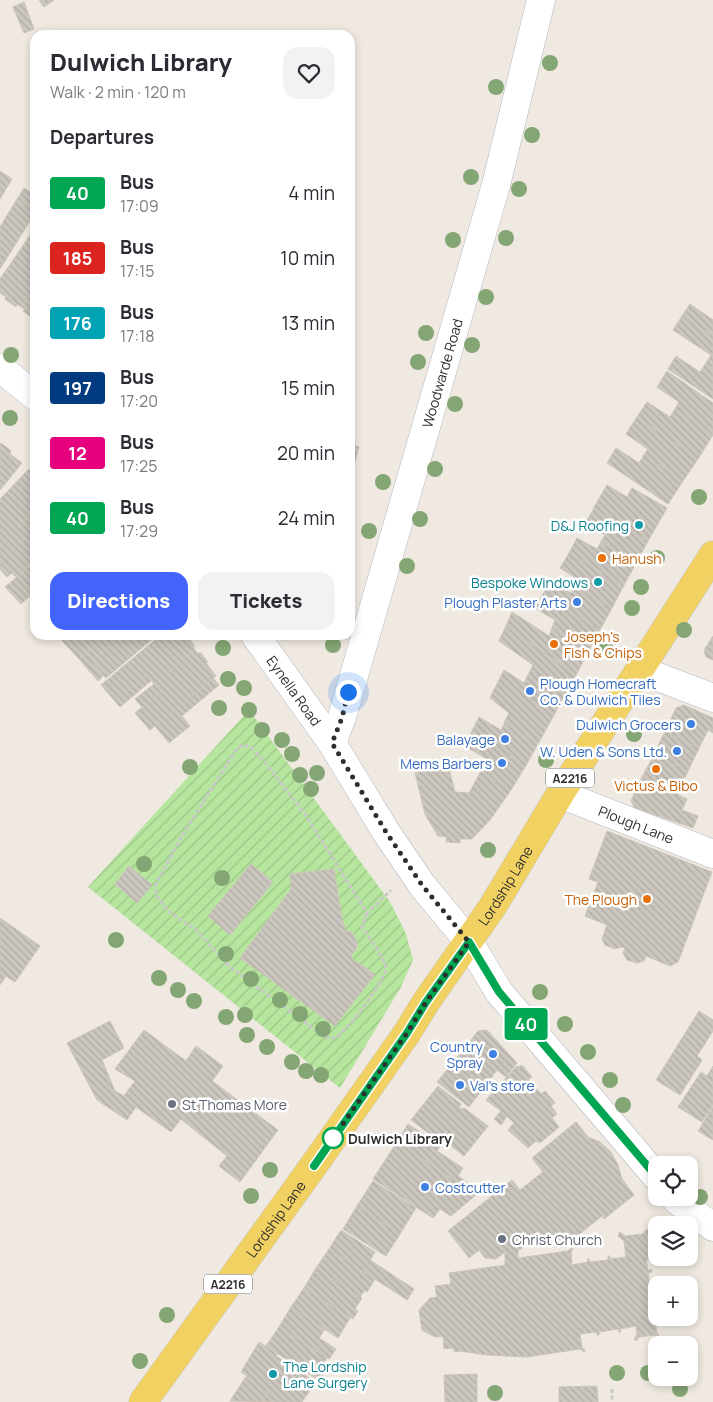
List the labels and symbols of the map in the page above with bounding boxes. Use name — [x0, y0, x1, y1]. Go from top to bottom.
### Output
street label: Woodwarde Road — [417, 316, 466, 430]
place label: D&J Roofing — [551, 516, 629, 535]
marker: D&J Roofing — [633, 519, 645, 531]
place label: Hanush — [612, 549, 662, 568]
marker: Hanush — [596, 552, 608, 564]
place label: Bespoke Windows — [471, 573, 588, 592]
marker: Bespoke Windows — [592, 576, 604, 588]
place label: Plough Plaster Arts — [444, 593, 567, 612]
marker: Plough Plaster Arts — [571, 596, 583, 608]
place label: Joseph's Fish & Chips — [564, 627, 642, 662]
marker: Joseph's Fish & Chips — [548, 638, 560, 650]
street label: Eynella Road — [263, 651, 326, 729]
place label: Plough Homecraft Co. & Dulwich Tiles — [540, 674, 661, 709]
your location — [336, 680, 361, 705]
marker: Plough Homecraft Co. & Dulwich Tiles — [524, 685, 536, 697]
place label: Dulwich Grocers — [576, 715, 681, 734]
marker: Dulwich Grocers — [685, 718, 697, 730]
place label: Balayage — [437, 730, 495, 749]
marker: Balayage — [499, 733, 511, 745]
place label: W. Uden & Sons Ltd. — [540, 742, 667, 761]
marker: W. Uden & Sons Ltd. — [671, 745, 683, 757]
place label: Mems Barbers — [400, 754, 492, 773]
marker: Mems Barbers — [496, 757, 508, 769]
marker: Victus & Bibo — [650, 763, 662, 775]
road number: A2216 — [546, 768, 594, 788]
place label: Victus & Bibo — [614, 776, 698, 795]
street label: Plough Lane — [596, 801, 677, 847]
street label: Lordship Lane — [473, 842, 537, 929]
place label: The Plough — [564, 890, 637, 909]
marker: The Plough — [641, 893, 653, 905]
line badge: 40 — [504, 1008, 548, 1040]
place label: Country Spray — [430, 1037, 484, 1072]
marker: Country Spray — [487, 1048, 499, 1060]
place label: Val's store — [470, 1076, 535, 1095]
marker: Val's store — [454, 1079, 466, 1091]
place label: St Thomas More — [182, 1095, 287, 1114]
marker: St Thomas More — [166, 1098, 178, 1110]
marker: Dulwich Library — [322, 1127, 344, 1149]
place label: Dulwich Library — [348, 1129, 452, 1148]
street label: Lordship Lane — [241, 1177, 309, 1261]
place label: Costcutter — [435, 1178, 506, 1197]
marker: Costcutter — [419, 1181, 431, 1193]
place label: Christ Church — [512, 1230, 602, 1249]
marker: Christ Church — [496, 1233, 508, 1245]
road number: A2216 — [204, 1274, 252, 1294]
place label: The Lordship Lane Surgery — [283, 1357, 368, 1392]
marker: The Lordship Lane Surgery — [267, 1368, 279, 1380]

